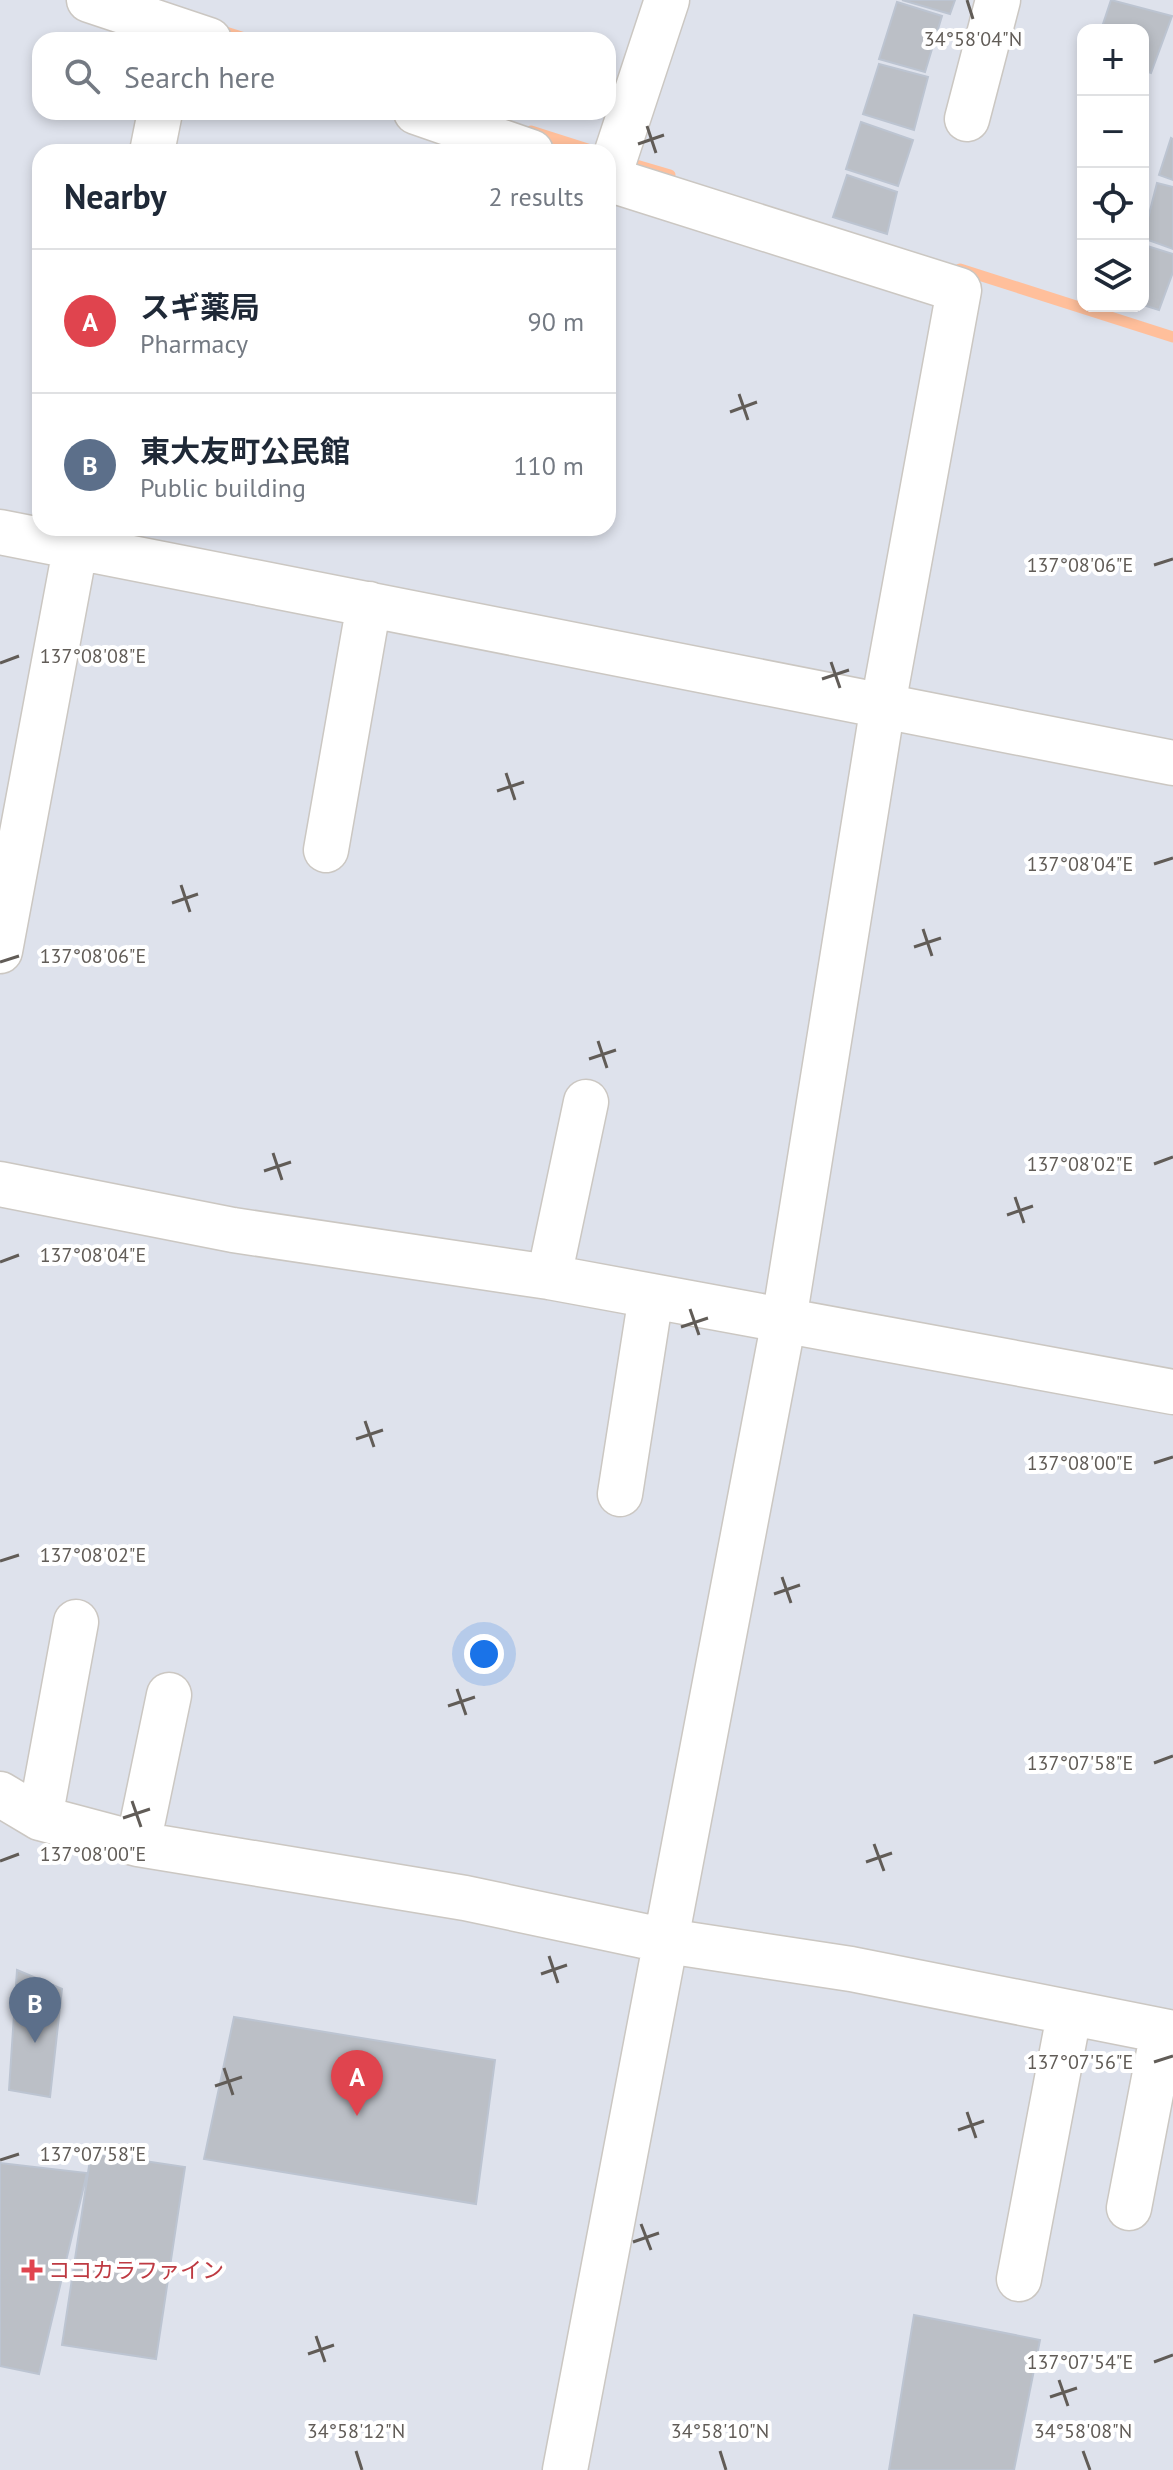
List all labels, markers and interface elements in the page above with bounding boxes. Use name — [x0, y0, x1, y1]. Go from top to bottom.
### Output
map controls — [1077, 24, 1149, 312]
button: + — [1077, 24, 1149, 96]
text: 34°58'04"N — [924, 26, 1022, 52]
search box — [32, 32, 616, 120]
icon: search — [60, 54, 104, 98]
text: Search here — [124, 57, 275, 96]
button: − — [1077, 96, 1149, 168]
button: locate — [1077, 168, 1149, 240]
text: Nearby — [64, 174, 166, 218]
text: 2 results — [489, 180, 584, 213]
button: layers — [1077, 240, 1149, 312]
text: スギ薬局 — [140, 287, 260, 326]
text: A — [82, 305, 98, 338]
text: 90 m — [528, 305, 584, 338]
text: Pharmacy — [140, 327, 248, 360]
text: 東大友町公民館 — [140, 431, 350, 470]
text: B — [82, 449, 98, 482]
text: 110 m — [513, 449, 584, 482]
text: Public building — [140, 471, 306, 504]
text: 137°08'06"E — [1027, 552, 1133, 578]
text: 137°08'08"E — [40, 643, 146, 669]
text: 137°08'04"E — [1027, 851, 1133, 877]
text: 137°08'06"E — [40, 943, 146, 969]
text: 137°08'02"E — [1027, 1151, 1133, 1177]
text: 137°08'04"E — [40, 1242, 146, 1268]
text: 137°08'00"E — [1027, 1450, 1133, 1476]
text: 137°08'02"E — [40, 1542, 146, 1568]
your location — [464, 1634, 504, 1674]
text: 137°07'58"E — [1027, 1750, 1133, 1776]
text: 137°08'00"E — [40, 1841, 146, 1867]
pin: B — [9, 1977, 61, 2043]
text: 137°07'56"E — [1027, 2049, 1133, 2075]
pin: A — [331, 2050, 383, 2116]
text: 137°07'58"E — [40, 2141, 146, 2167]
place label: ココカラファイン — [48, 2256, 224, 2284]
marker: ココカラファイン — [23, 2261, 41, 2279]
text: 137°07'54"E — [1027, 2349, 1133, 2375]
text: 34°58'12"N — [307, 2418, 405, 2444]
text: 34°58'10"N — [671, 2418, 769, 2444]
text: 34°58'08"N — [1034, 2418, 1132, 2444]

